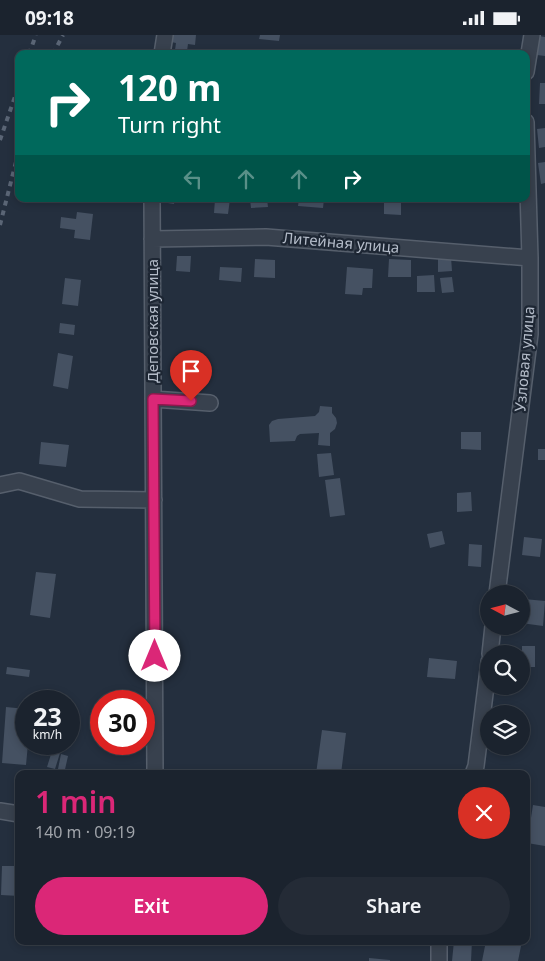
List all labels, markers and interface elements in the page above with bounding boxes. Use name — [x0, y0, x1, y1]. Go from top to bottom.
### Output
text: 09:18 — [25, 5, 74, 31]
text: 120 m — [118, 64, 221, 111]
icon: right — [35, 70, 100, 135]
text: Turn right — [118, 109, 221, 139]
icon: left — [179, 165, 207, 193]
icon: ahead — [232, 165, 260, 193]
icon: ahead — [285, 165, 313, 193]
icon: right — [338, 165, 366, 193]
street label: Литейная улица — [282, 227, 400, 257]
street label: Деповская улица — [142, 259, 162, 383]
street label: Узловая улица — [509, 305, 539, 413]
pin — [170, 350, 212, 401]
icon: arrive — [177, 357, 205, 385]
north arrow — [480, 585, 530, 635]
map controls — [480, 585, 530, 755]
position arrow — [128, 629, 180, 681]
button: search — [480, 645, 530, 695]
speed limit sign: 30 — [90, 690, 155, 755]
text: 23 — [33, 699, 62, 733]
button: layers — [480, 705, 530, 755]
text: km/h — [33, 726, 62, 743]
text: 1 min — [35, 781, 116, 822]
button: close — [458, 787, 510, 839]
text: 140 m · 09:19 — [35, 821, 135, 843]
button: Exit — [35, 877, 268, 935]
button: Share — [278, 877, 510, 935]

